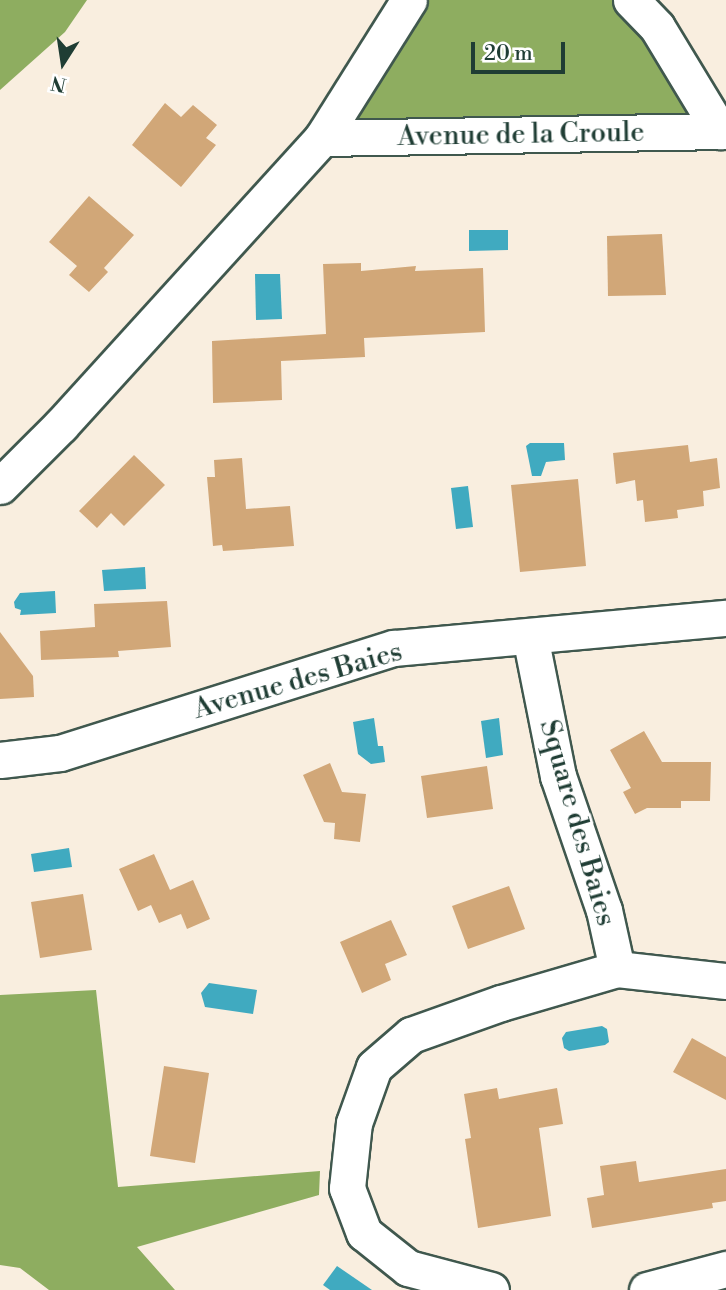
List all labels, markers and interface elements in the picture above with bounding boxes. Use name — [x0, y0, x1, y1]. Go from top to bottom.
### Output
north arrow — [28, 28, 98, 98]
scale bar — [474, 28, 568, 72]
text: 20 m — [484, 41, 533, 67]
text: N — [49, 70, 68, 97]
street label: Avenue de la Croule — [397, 116, 645, 154]
street label: Avenue des Baies — [190, 635, 406, 727]
street label: Square des Baies — [532, 716, 622, 930]

